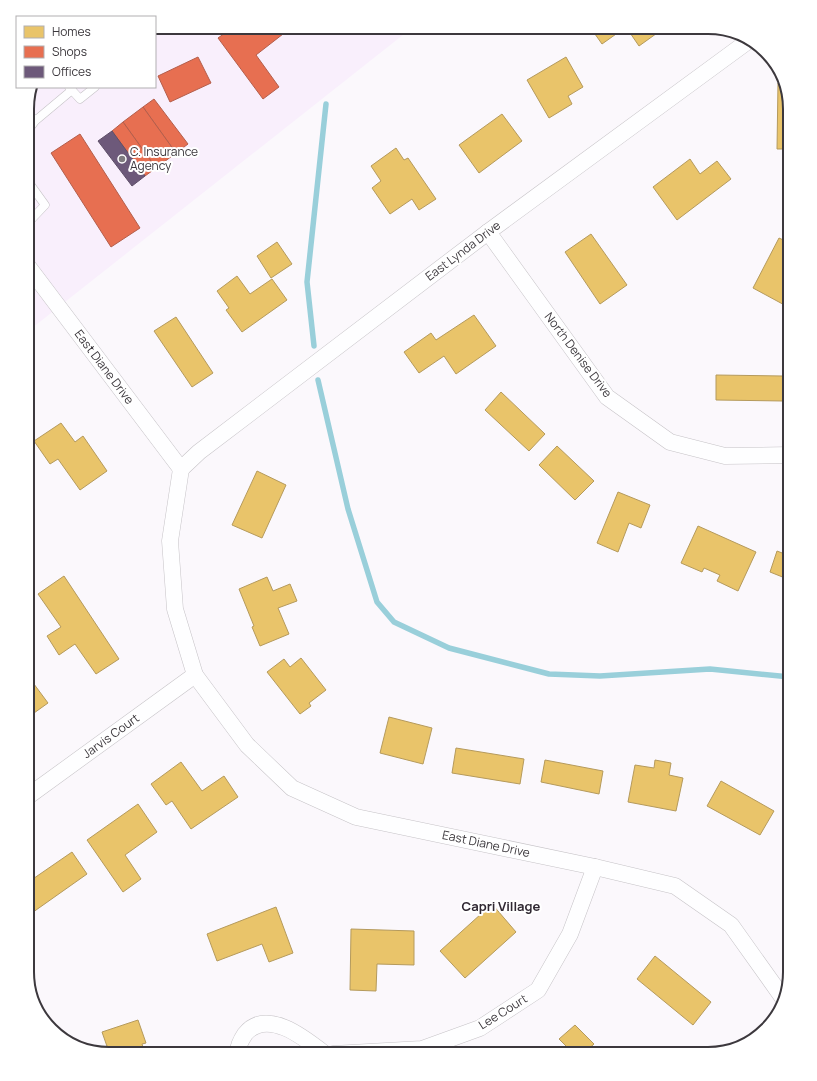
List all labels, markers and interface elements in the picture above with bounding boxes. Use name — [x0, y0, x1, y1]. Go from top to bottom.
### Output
legend — [16, 16, 156, 88]
text: Homes — [52, 23, 91, 40]
text: Shops — [52, 43, 87, 60]
text: Offices — [52, 63, 91, 80]
place label: C. Insurance Agency — [130, 143, 198, 174]
marker: C. Insurance Agency — [117, 154, 127, 164]
street label: East Lynda Drive — [422, 217, 504, 285]
street label: North Denise Drive — [541, 309, 616, 401]
street label: East Diane Drive — [71, 326, 138, 407]
street label: Jarvis Court — [79, 709, 143, 762]
street label: East Diane Drive — [441, 826, 531, 861]
district label: Capri Village — [462, 897, 541, 915]
street label: Lee Court — [475, 990, 531, 1033]

